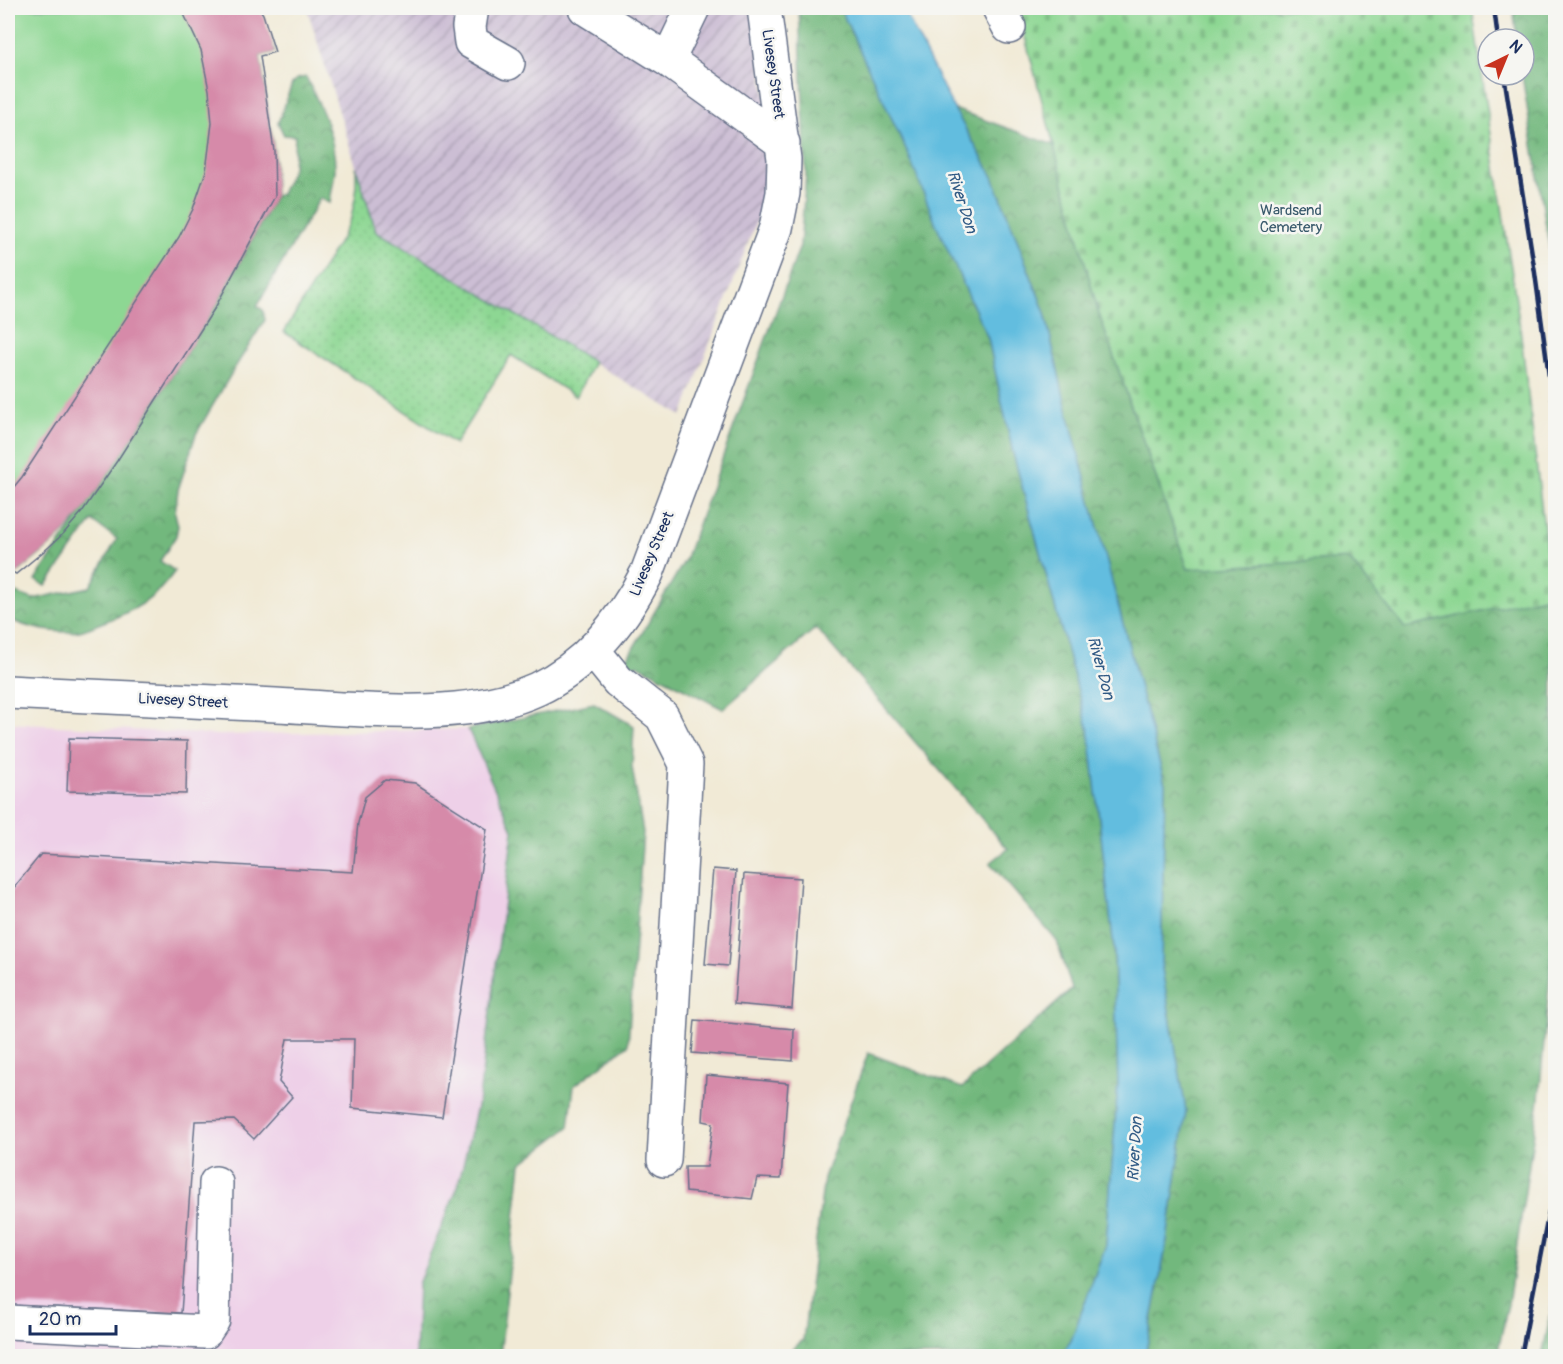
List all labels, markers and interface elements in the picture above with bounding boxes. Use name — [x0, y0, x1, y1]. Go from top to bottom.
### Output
north arrow — [1476, 27, 1536, 87]
street label: Livesey Street — [757, 28, 789, 121]
text: N — [1505, 36, 1526, 58]
water label: River Don — [943, 168, 982, 237]
park label: Wardsend Cemetery — [1260, 201, 1323, 237]
street label: Livesey Street — [626, 508, 679, 599]
water label: River Don — [1083, 634, 1119, 703]
street label: Livesey Street — [137, 689, 229, 713]
water label: River Don — [1123, 1115, 1147, 1182]
scale bar — [30, 1298, 116, 1336]
text: 20 m — [39, 1308, 81, 1331]

